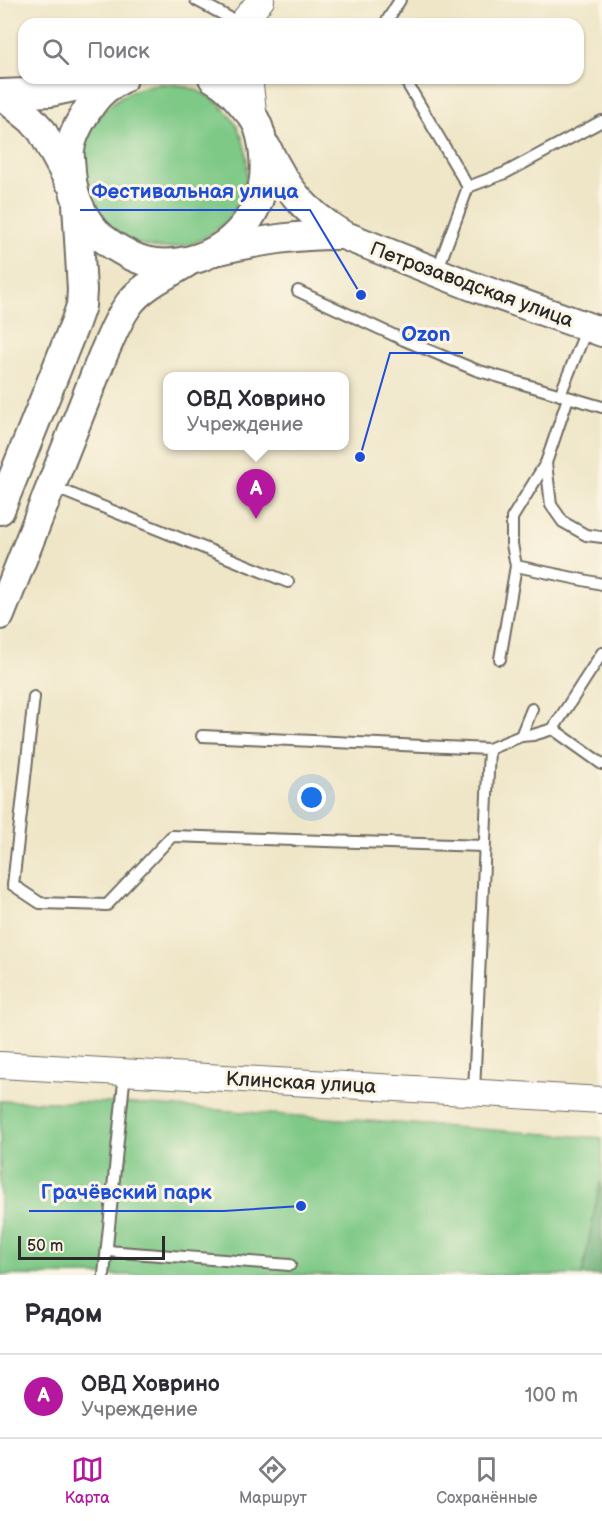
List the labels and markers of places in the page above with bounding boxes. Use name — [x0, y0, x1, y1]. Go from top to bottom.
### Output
callout: Фестивальная улица — [80, 171, 310, 210]
callout: Ozon — [390, 314, 463, 353]
pin: A — [236, 470, 276, 519]
callout: Грачёвский парк — [29, 1172, 224, 1211]

